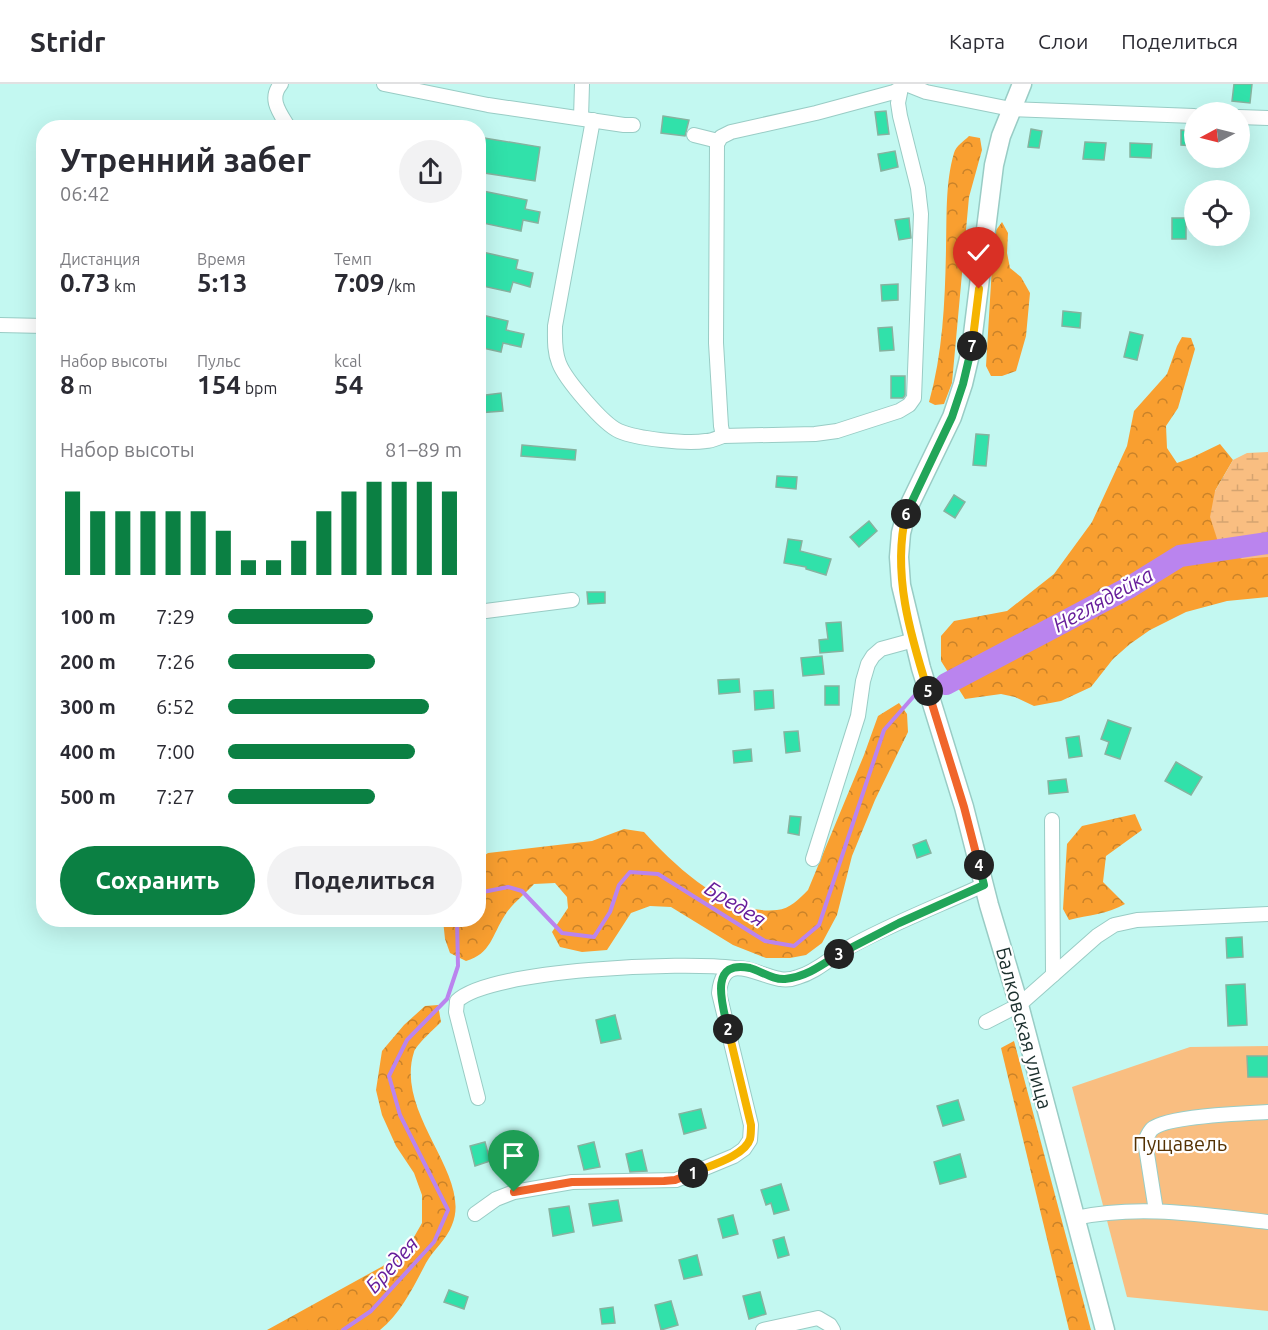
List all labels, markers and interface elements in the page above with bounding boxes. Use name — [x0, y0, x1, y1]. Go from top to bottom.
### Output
text: Stridr — [30, 26, 106, 57]
text: Карта — [949, 29, 1005, 53]
text: Слои — [1038, 29, 1088, 53]
text: Поделиться — [1121, 29, 1238, 53]
north arrow — [1184, 102, 1250, 168]
map controls — [1184, 102, 1250, 246]
button: share — [399, 140, 462, 203]
text: Утренний забег — [60, 141, 311, 178]
button: locate — [1184, 180, 1250, 246]
text: 06:42 — [60, 182, 110, 205]
pin — [953, 227, 1004, 289]
icon: check — [962, 236, 995, 269]
text: Дистанция — [60, 250, 140, 268]
text: Время — [197, 250, 246, 268]
text: Темп — [334, 250, 372, 268]
text: 0.73 — [60, 268, 110, 297]
text: 5:13 — [197, 268, 247, 297]
text: 7:09 — [334, 268, 384, 297]
text: km — [110, 277, 136, 295]
text: /km — [384, 277, 416, 295]
pin: 7 — [957, 331, 987, 361]
text: 7 — [967, 337, 977, 355]
text: Набор высоты — [60, 352, 168, 370]
text: Пульс — [197, 352, 241, 370]
text: kcal — [334, 352, 362, 370]
text: 8 — [60, 370, 75, 399]
text: 154 — [197, 370, 241, 399]
text: 54 — [334, 370, 363, 399]
text: m — [75, 379, 92, 397]
text: bpm — [241, 379, 277, 397]
text: Набор высоты — [60, 438, 195, 461]
text: 81–89 m — [385, 438, 462, 461]
pin: 6 — [891, 499, 921, 529]
text: 6 — [901, 505, 911, 523]
water label: Неглядейка — [1048, 562, 1157, 636]
text: 100 m — [60, 605, 116, 628]
text: 7:29 — [156, 605, 195, 628]
text: 200 m — [60, 650, 116, 673]
text: 7:26 — [156, 650, 195, 673]
pin: 5 — [913, 676, 943, 706]
text: 5 — [923, 682, 933, 700]
text: 300 m — [60, 695, 116, 718]
text: 6:52 — [156, 695, 195, 718]
text: 400 m — [60, 740, 116, 763]
text: 7:00 — [156, 740, 195, 763]
text: 500 m — [60, 785, 116, 808]
text: 7:27 — [156, 785, 195, 808]
button: Сохранить — [60, 846, 255, 915]
button: Поделиться — [267, 846, 462, 915]
pin: 4 — [964, 850, 994, 880]
text: 4 — [974, 856, 984, 874]
water label: Бредея — [701, 875, 770, 931]
pin: 3 — [824, 939, 854, 969]
street label: Балковская улица — [992, 944, 1057, 1111]
text: 3 — [834, 945, 844, 963]
pin: 2 — [713, 1014, 743, 1044]
text: 2 — [723, 1020, 733, 1038]
pin — [488, 1130, 539, 1192]
park label: Пущавель — [1133, 1132, 1227, 1155]
icon: arrive — [497, 1139, 530, 1172]
pin: 1 — [678, 1158, 708, 1188]
text: 1 — [688, 1164, 698, 1182]
water label: Бредея — [360, 1231, 423, 1297]

